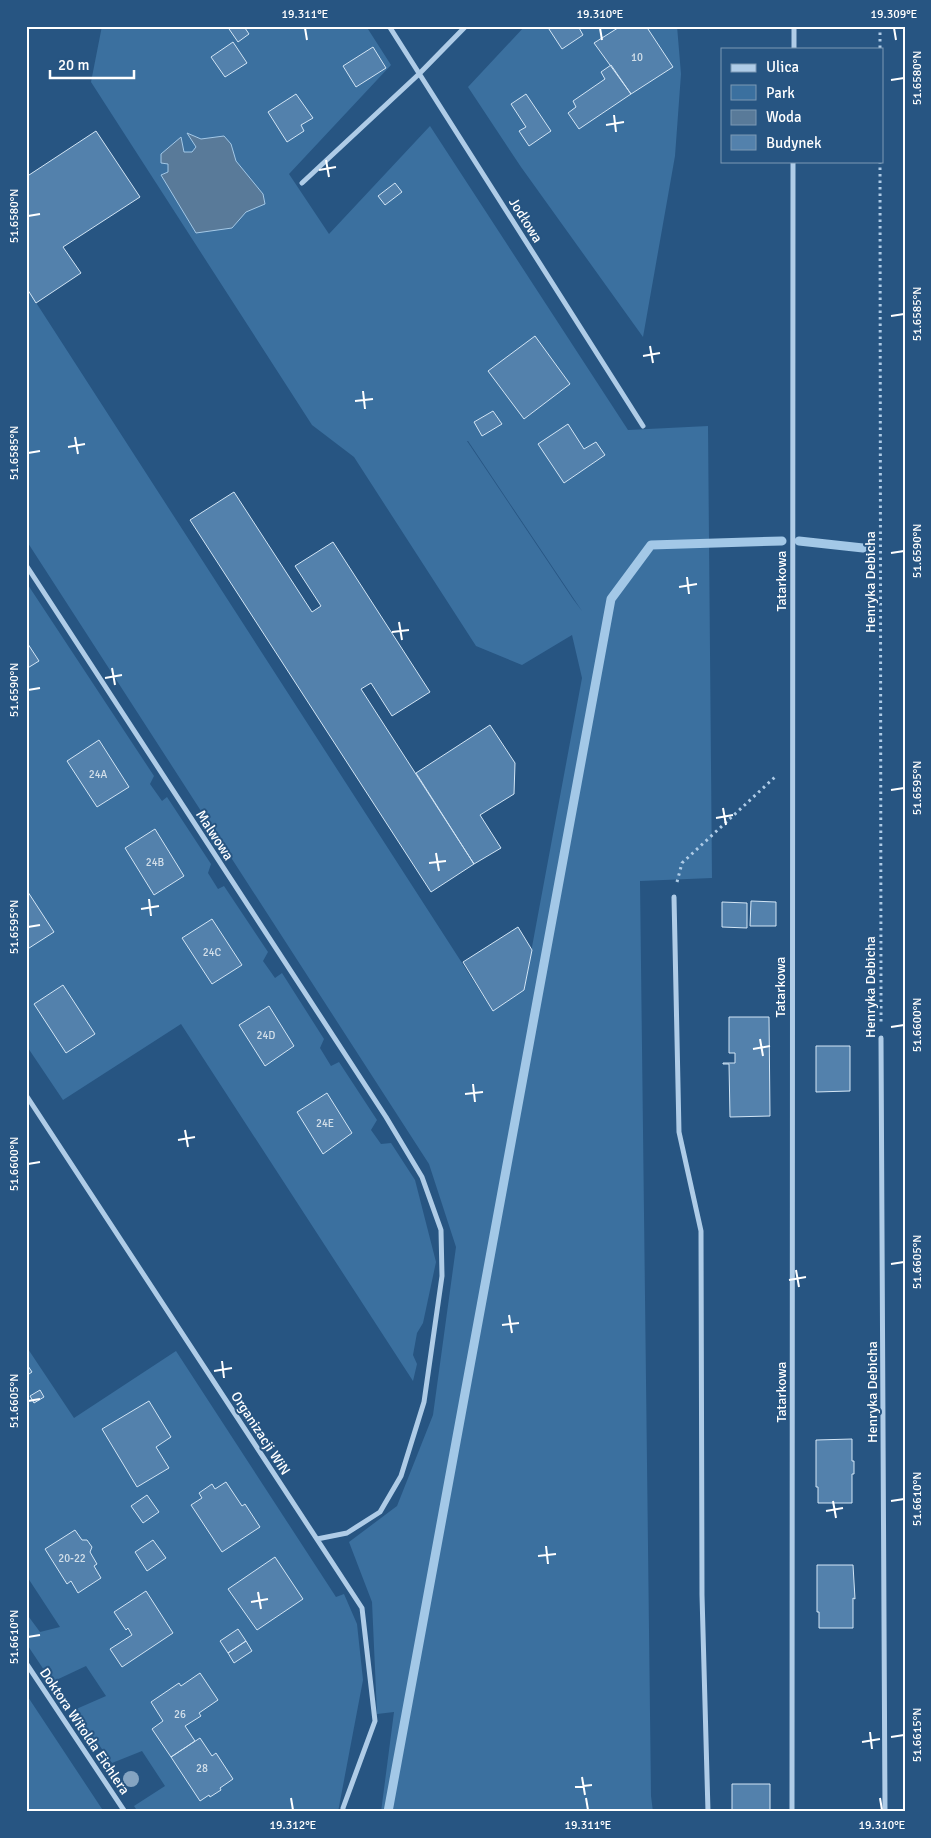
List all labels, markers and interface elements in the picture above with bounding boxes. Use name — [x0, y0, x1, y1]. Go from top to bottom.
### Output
text: 19.311°E — [282, 7, 329, 22]
text: 19.310°E — [577, 7, 624, 22]
text: 19.309°E — [871, 7, 918, 22]
scale bar — [50, 48, 134, 80]
legend — [721, 48, 884, 162]
house number: 10 — [631, 51, 643, 64]
text: 51.6580°N — [910, 51, 925, 105]
text: 20 m — [58, 56, 89, 74]
text: Ulica — [766, 58, 799, 76]
text: Park — [766, 84, 795, 102]
text: Woda — [766, 108, 802, 126]
text: Budynek — [766, 134, 822, 152]
text: 51.6580°N — [7, 189, 22, 243]
street label: Jodłowa — [505, 195, 546, 246]
text: 51.6585°N — [910, 287, 925, 341]
text: 51.6585°N — [7, 426, 22, 480]
text: 51.6590°N — [910, 524, 925, 578]
street label: Henryka Debicha — [862, 531, 879, 633]
street label: Tatarkowa — [773, 551, 790, 611]
text: 51.6590°N — [7, 663, 22, 717]
text: 51.6595°N — [910, 761, 925, 815]
house number: 24A — [89, 768, 108, 781]
street label: Malwowa — [192, 807, 237, 864]
house number: 24B — [146, 856, 165, 869]
text: 51.6595°N — [7, 900, 22, 954]
street label: Henryka Debicha — [862, 936, 879, 1038]
house number: 24C — [203, 946, 222, 959]
street label: Tatarkowa — [772, 957, 789, 1017]
text: 51.6600°N — [910, 998, 925, 1052]
house number: 24D — [256, 1029, 276, 1042]
house number: 24E — [316, 1117, 334, 1130]
text: 51.6600°N — [7, 1137, 22, 1191]
text: 51.6605°N — [910, 1235, 925, 1289]
street label: Henryka Debicha — [864, 1341, 881, 1443]
street label: Tatarkowa — [773, 1362, 790, 1422]
text: 51.6605°N — [7, 1374, 22, 1428]
street label: Organizacji WiN — [227, 1388, 294, 1478]
text: 51.6610°N — [910, 1472, 925, 1526]
house number: 20-22 — [58, 1552, 86, 1565]
text: 51.6610°N — [7, 1610, 22, 1664]
street label: Doktora Witolda Eichlera — [36, 1665, 133, 1798]
house number: 26 — [174, 1708, 186, 1721]
text: 51.6615°N — [910, 1708, 925, 1762]
house number: 28 — [196, 1762, 208, 1775]
text: 19.312°E — [270, 1818, 317, 1833]
text: 19.311°E — [565, 1818, 612, 1833]
text: 19.310°E — [859, 1818, 906, 1833]

